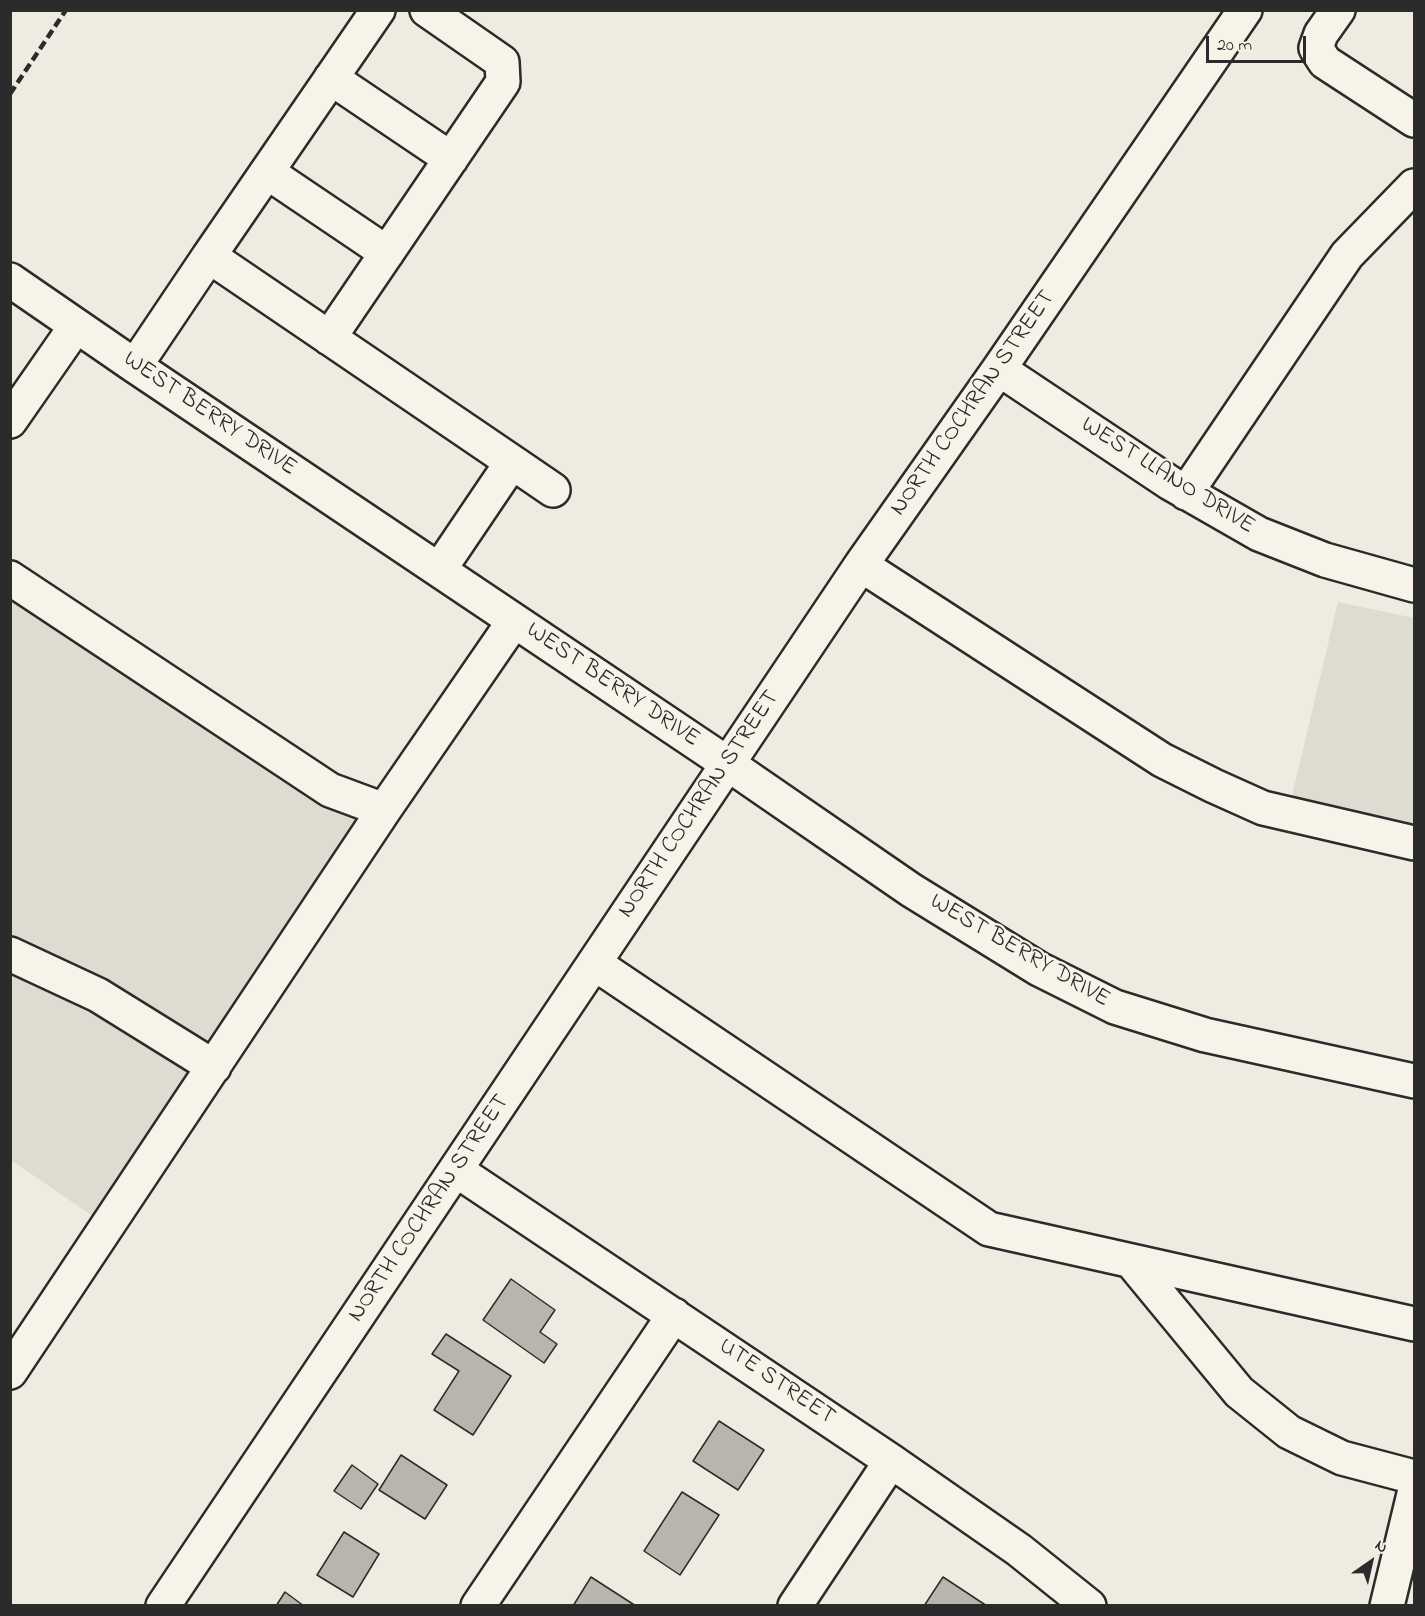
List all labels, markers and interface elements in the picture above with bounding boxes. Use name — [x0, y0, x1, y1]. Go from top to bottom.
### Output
scale bar — [1209, 24, 1310, 62]
text: 20 m — [1217, 33, 1252, 59]
street label: NORTH COCHRAN STREET — [885, 286, 1063, 522]
street label: WEST BERRY DRIVE — [117, 346, 301, 484]
street label: WEST LLANO DRIVE — [1075, 412, 1259, 542]
street label: WEST BERRY DRIVE — [520, 617, 704, 755]
street label: NORTH COCHRAN STREET — [613, 686, 787, 924]
street label: WEST BERRY DRIVE — [924, 889, 1114, 1015]
street label: NORTH COCHRAN STREET — [343, 1090, 517, 1328]
street label: UTE STREET — [712, 1333, 840, 1433]
north arrow — [1341, 1532, 1401, 1592]
text: N — [1370, 1534, 1392, 1560]

